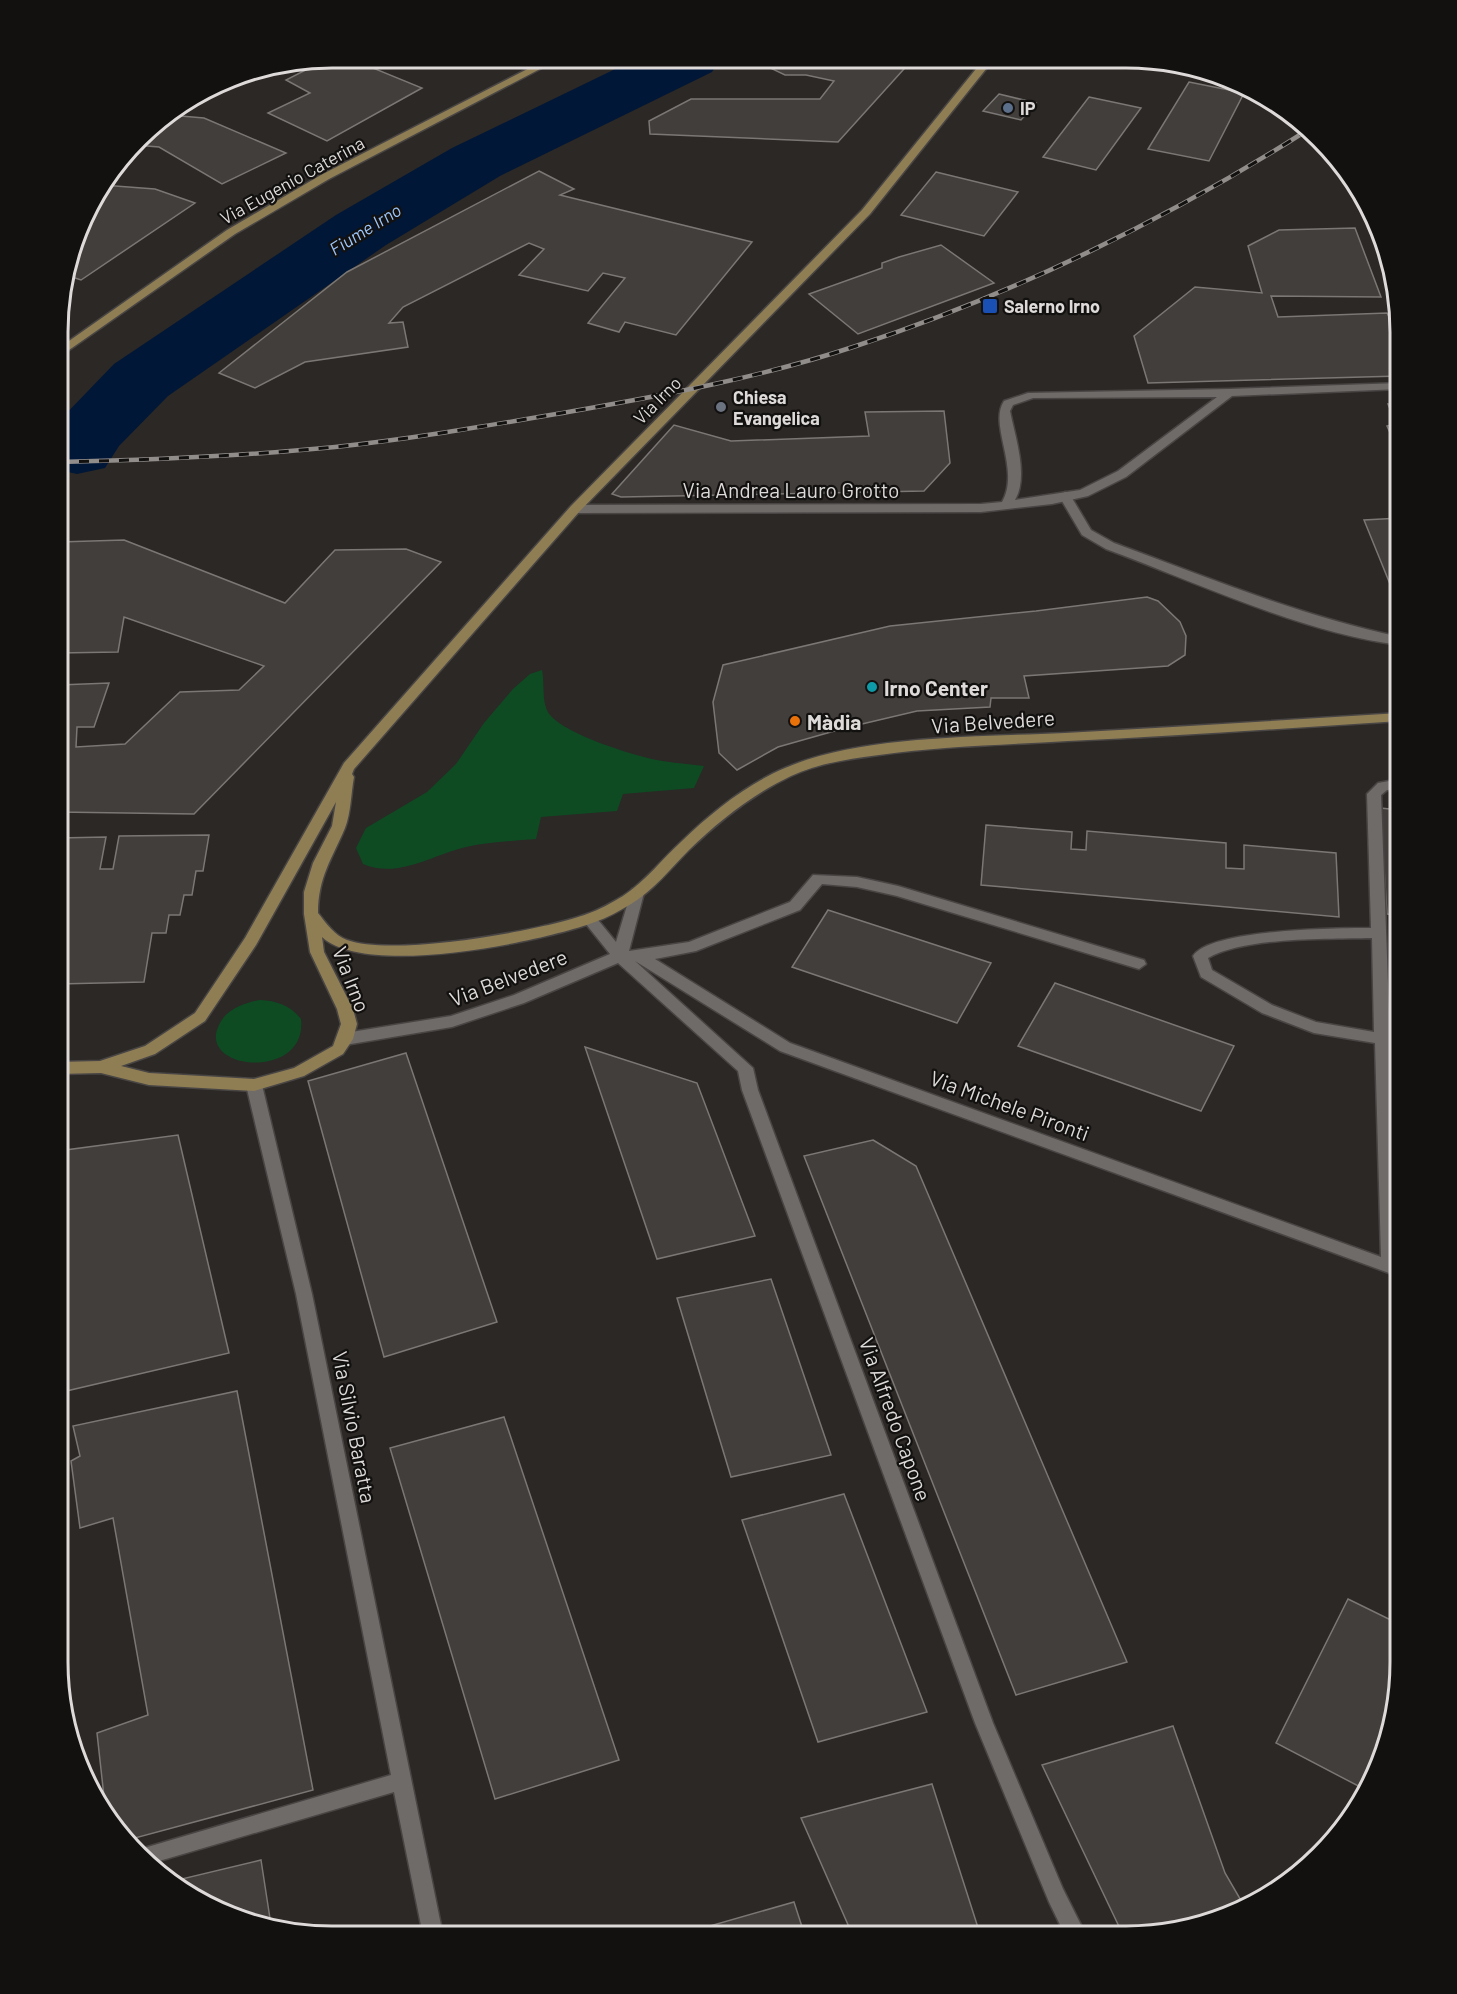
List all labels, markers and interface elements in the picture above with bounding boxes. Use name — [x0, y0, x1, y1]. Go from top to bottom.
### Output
place label: IP — [1020, 97, 1036, 119]
marker: IP — [1001, 101, 1015, 115]
street label: Via Eugenio Caterina — [216, 131, 368, 229]
water label: Fiume Irno — [325, 198, 405, 260]
place label: Salerno Irno — [1004, 295, 1100, 317]
marker: Salerno Irno — [981, 297, 999, 315]
street label: Via Irno — [629, 372, 685, 428]
place label: Chiesa Evangelica — [733, 386, 820, 429]
marker: Chiesa Evangelica — [714, 400, 728, 414]
street label: Via Andrea Lauro Grotto — [683, 477, 899, 502]
place label: Irno Center — [884, 675, 988, 700]
marker: Irno Center — [865, 680, 879, 694]
street label: Via Belvedere — [930, 704, 1056, 738]
place label: Màdia — [807, 709, 861, 734]
marker: Màdia — [788, 714, 802, 728]
street label: Via Irno — [328, 943, 376, 1015]
street label: Via Belvedere — [446, 943, 570, 1011]
street label: Via Michele Pironti — [927, 1065, 1093, 1145]
street label: Via Alfredo Capone — [855, 1334, 937, 1504]
street label: Via Silvio Baratta — [328, 1349, 382, 1505]

